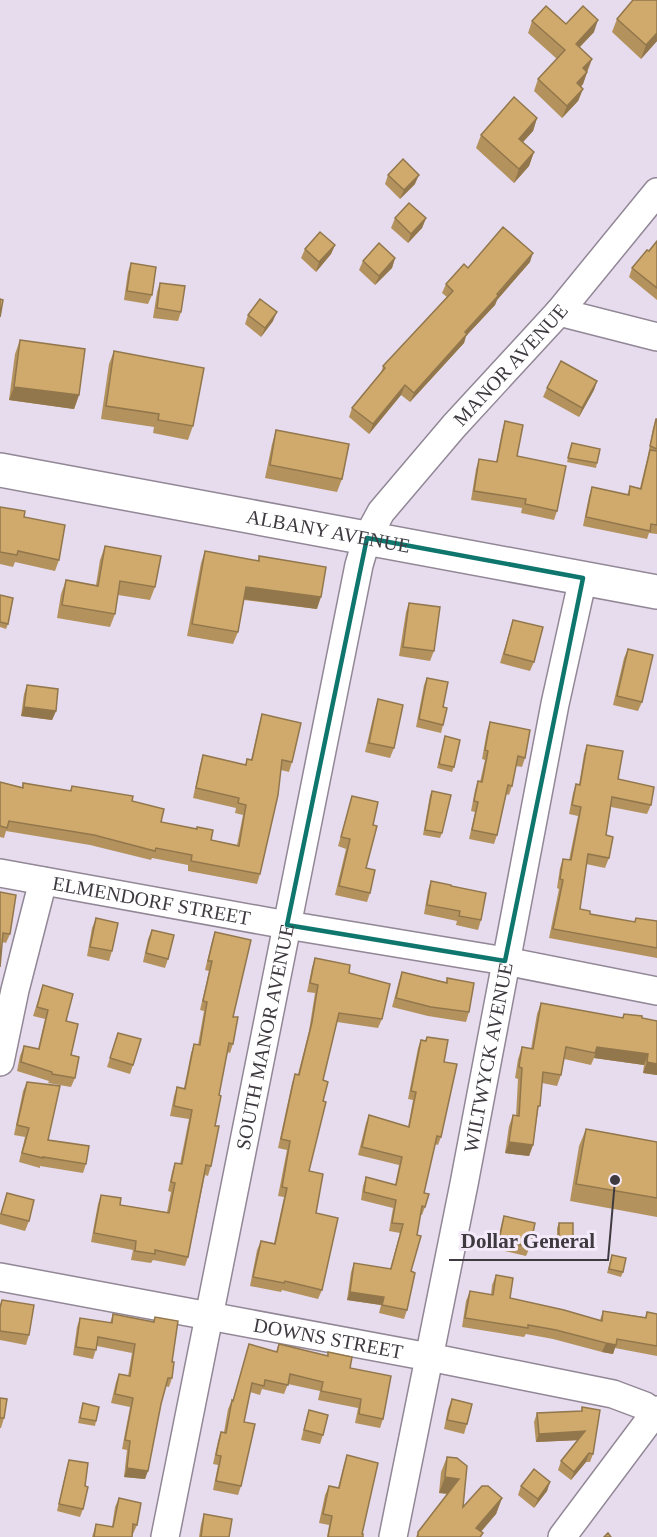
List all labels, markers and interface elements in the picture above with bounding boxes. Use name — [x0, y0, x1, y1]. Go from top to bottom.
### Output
street label: MANOR AVENUE — [449, 299, 572, 430]
street label: ALBANY AVENUE — [245, 505, 412, 557]
street label: ELMENDORF STREET — [51, 872, 252, 929]
street label: SOUTH MANOR AVENUE — [232, 922, 298, 1152]
street label: WILTWYCK AVENUE — [459, 961, 517, 1154]
callout: Dollar General — [449, 1221, 608, 1260]
text: Dollar General — [461, 1229, 595, 1253]
street label: DOWNS STREET — [252, 1314, 405, 1363]

